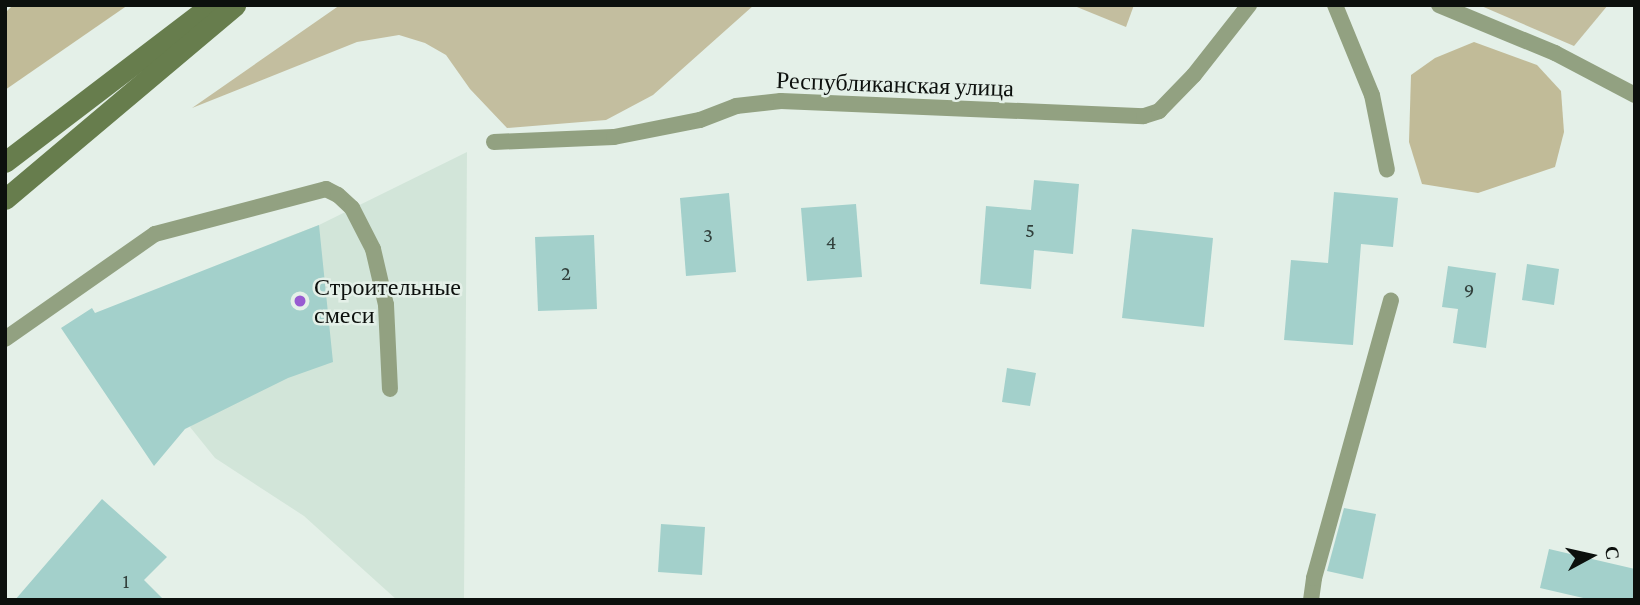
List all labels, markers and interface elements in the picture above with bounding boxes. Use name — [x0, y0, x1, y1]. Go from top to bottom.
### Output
street label: Республиканская улица — [776, 65, 1014, 103]
house number: 5 — [1025, 217, 1035, 243]
house number: 3 — [703, 222, 713, 248]
house number: 4 — [826, 229, 836, 255]
house number: 2 — [561, 260, 571, 286]
place label: Строительные смеси — [314, 273, 461, 329]
house number: 9 — [1464, 277, 1474, 303]
marker: Строительные смеси — [292, 293, 308, 309]
north arrow — [1556, 521, 1626, 591]
text: С — [1601, 545, 1624, 561]
house number: 1 — [123, 568, 129, 594]

